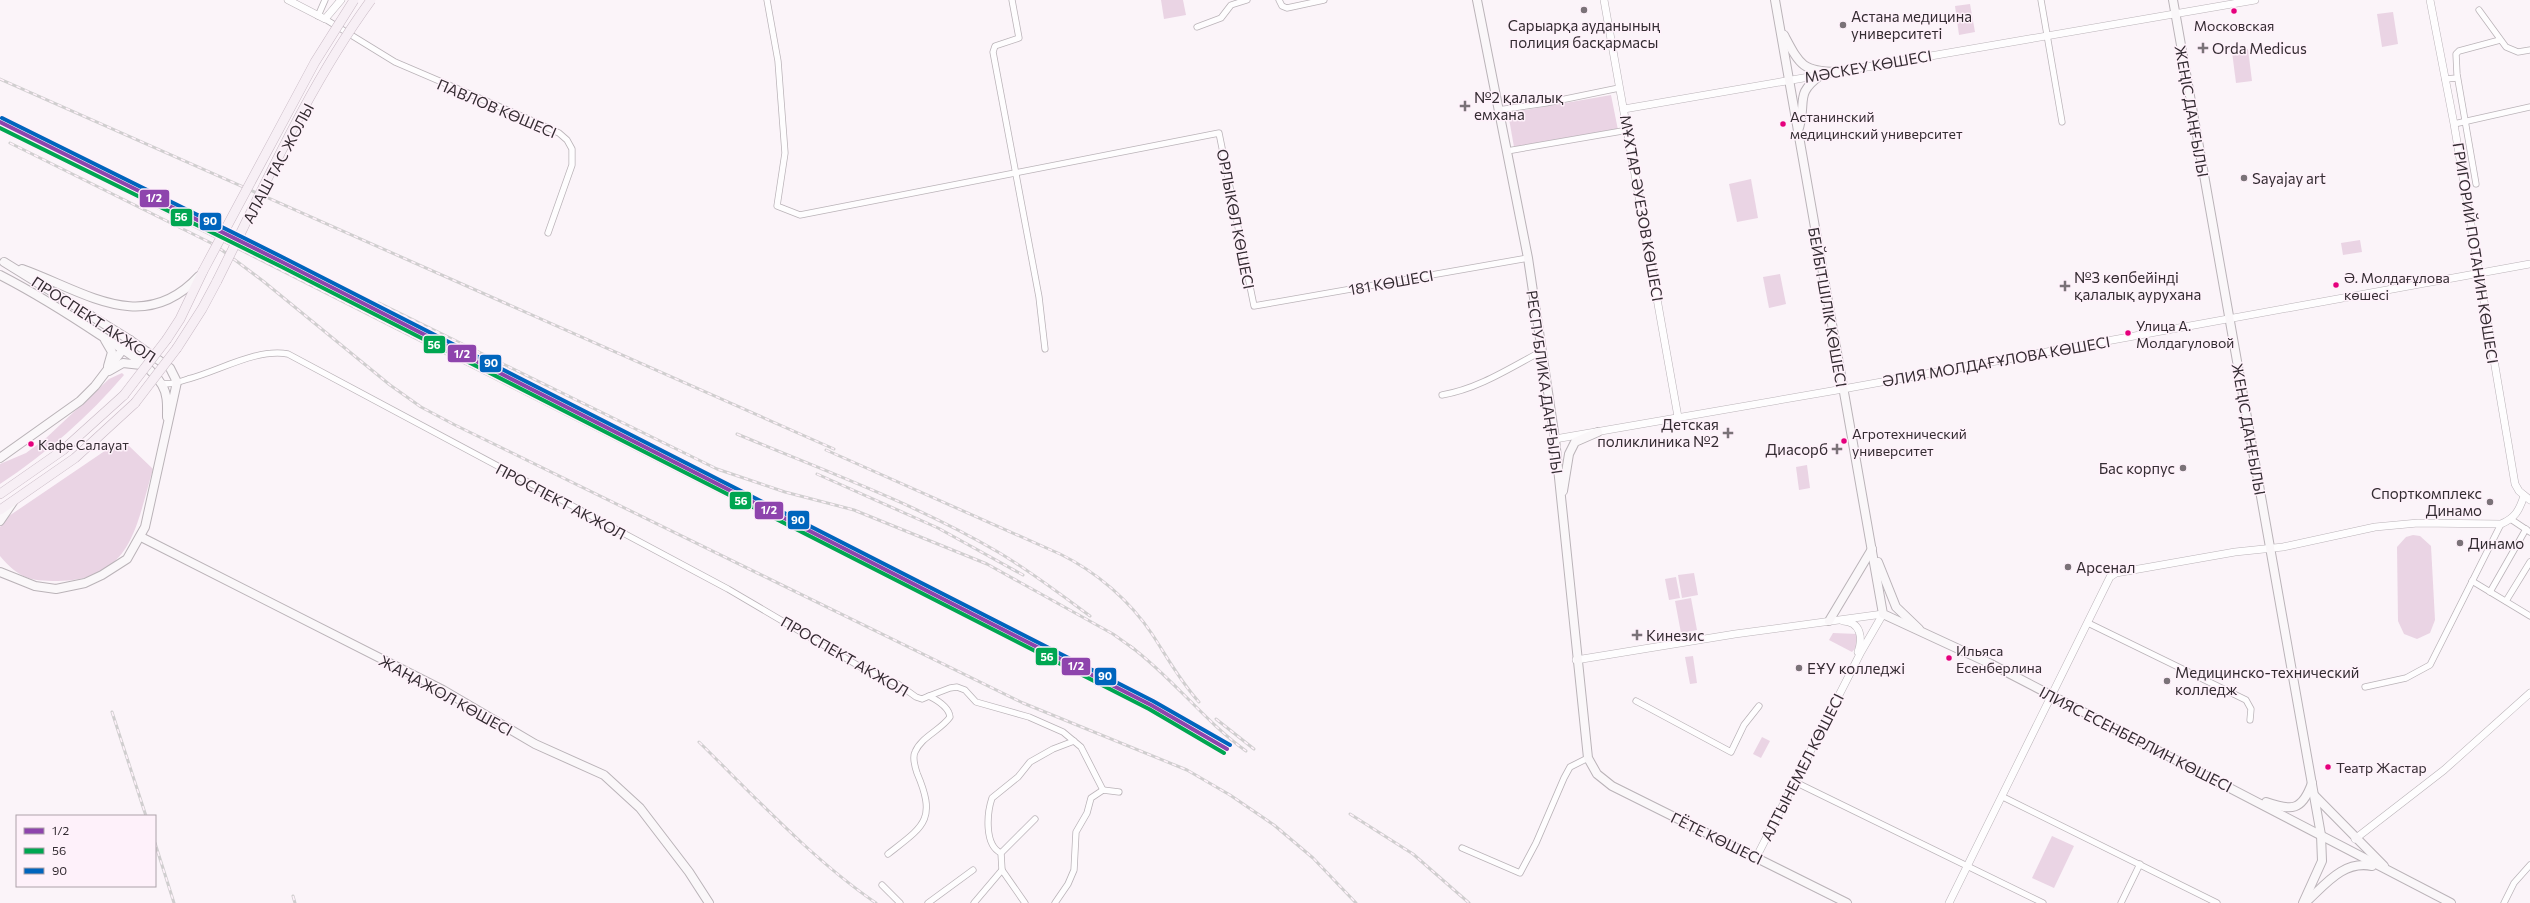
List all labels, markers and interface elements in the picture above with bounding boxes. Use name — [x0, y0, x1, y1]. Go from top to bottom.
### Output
marker: Сарыарқа ауданының полиция басқармасы — [1579, 5, 1589, 15]
marker: Московская — [2229, 6, 2239, 16]
place label: Астана медицина университеті — [1851, 7, 1972, 42]
place label: Сарыарқа ауданының полиция басқармасы — [1508, 16, 1660, 51]
place label: Московская — [2194, 17, 2274, 34]
marker: Астана медицина университеті — [1838, 20, 1848, 30]
place label: Orda Medicus — [2212, 39, 2307, 57]
marker: Orda Medicus — [2197, 42, 2209, 54]
street label: ЖЕҢІС ДАҢҒЫЛЫ — [2172, 44, 2212, 178]
street label: МӘСКЕУ КӨШЕСІ — [1803, 46, 1933, 86]
street label: ПАВЛОВ КӨШЕСІ — [434, 75, 560, 141]
place label: №2 қалалық емхана — [1474, 88, 1564, 123]
street label: АЛАШ ТАС ЖОЛЫ — [239, 100, 317, 226]
marker: №2 қалалық емхана — [1459, 100, 1471, 112]
place label: Астанинский медицинский университет — [1790, 108, 1963, 142]
street label: МҰХТАР ӘУЕЗОВ КӨШЕСІ — [1617, 113, 1667, 303]
marker: Астанинский медицинский университет — [1778, 119, 1788, 129]
street label: ГРИГОРИЙ ПОТАНИН КӨШЕСІ — [2450, 141, 2502, 365]
street label: ОРЛЫКӨЛ КӨШЕСІ — [1214, 147, 1258, 291]
place label: Sayajay аrt — [2252, 169, 2326, 187]
marker: Sayajay аrt — [2239, 173, 2249, 183]
line badge: 1/2 — [139, 189, 170, 208]
text: 1/2 — [146, 191, 162, 204]
line badge: 56 — [170, 208, 193, 227]
text: 56 — [174, 210, 188, 223]
line badge: 90 — [199, 212, 222, 231]
text: 90 — [203, 214, 217, 227]
street label: БЕЙБІТШІЛІК КӨШЕСІ — [1805, 226, 1851, 388]
street label: 181 КӨШЕСІ — [1347, 266, 1435, 298]
place label: №3 көпбейінді қалалық аурухана — [2074, 268, 2201, 303]
place label: Ә. Молдағұлова көшесі — [2344, 269, 2450, 303]
street label: ПРОСПЕКТ АКЖОЛ — [29, 272, 159, 366]
marker: №3 көпбейінді қалалық аурухана — [2059, 280, 2071, 292]
marker: Ә. Молдағұлова көшесі — [2331, 280, 2341, 290]
street label: РЕСПУБЛИКА ДАҢҒЫЛЫ — [1523, 289, 1567, 475]
place label: Улица А. Молдагуловой — [2136, 317, 2234, 351]
marker: Улица А. Молдагуловой — [2123, 328, 2133, 338]
street label: ӘЛИЯ МОЛДАҒҰЛОВА КӨШЕСІ — [1881, 332, 2111, 390]
line badge: 56 — [423, 335, 446, 354]
text: 56 — [427, 338, 441, 351]
line badge: 1/2 — [447, 344, 477, 363]
text: 1/2 — [454, 347, 470, 360]
line badge: 90 — [479, 354, 502, 373]
text: 90 — [484, 356, 498, 369]
street label: ЖЕҢІС ДАҢҒЫЛЫ — [2229, 362, 2269, 496]
place label: Детская поликлиника №2 — [1597, 415, 1719, 450]
place label: Агротехнический университет — [1852, 425, 1967, 459]
marker: Детская поликлиника №2 — [1722, 427, 1734, 439]
place label: Кафе Салауат — [38, 436, 129, 453]
marker: Агротехнический университет — [1839, 436, 1849, 446]
marker: Кафе Салауат — [26, 439, 36, 449]
place label: Диасорб — [1766, 440, 1828, 458]
marker: Диасорб — [1831, 443, 1843, 455]
street label: ПРОСПЕКТ АКЖОЛ — [493, 459, 629, 543]
place label: Бас корпус — [2099, 459, 2175, 477]
marker: Бас корпус — [2178, 463, 2188, 473]
place label: Спорткомплекс Динамо — [2371, 484, 2482, 519]
line badge: 56 — [729, 491, 752, 510]
text: 56 — [734, 494, 748, 507]
marker: Спорткомплекс Динамо — [2485, 497, 2495, 507]
line badge: 1/2 — [754, 501, 784, 520]
text: 1/2 — [761, 503, 777, 516]
line badge: 90 — [787, 510, 810, 530]
text: 90 — [791, 513, 805, 526]
place label: Динамо — [2468, 534, 2524, 552]
marker: Динамо — [2455, 538, 2465, 548]
place label: Арсенал — [2076, 558, 2135, 576]
marker: Арсенал — [2063, 562, 2073, 572]
street label: ПРОСПЕКТ АКЖОЛ — [778, 612, 912, 700]
place label: Кинезис — [1646, 626, 1704, 644]
marker: Кинезис — [1631, 629, 1643, 641]
place label: Ильяса Есенберлина — [1956, 642, 2042, 676]
line badge: 56 — [1035, 647, 1058, 666]
text: 56 — [1040, 650, 1054, 663]
street label: ЖАҢАЖОЛ КӨШЕСІ — [376, 651, 516, 739]
marker: Ильяса Есенберлина — [1944, 653, 1954, 663]
line badge: 1/2 — [1061, 657, 1091, 676]
text: 1/2 — [1068, 659, 1084, 672]
place label: ЕҰУ колледжі — [1807, 659, 1905, 677]
marker: ЕҰУ колледжі — [1794, 663, 1804, 673]
place label: Медицинско-технический колледж — [2175, 663, 2359, 698]
line badge: 90 — [1094, 667, 1117, 686]
text: 90 — [1098, 669, 1112, 682]
marker: Медицинско-технический колледж — [2162, 676, 2172, 686]
street label: ІЛИЯС ЕСЕНБЕРЛИН КӨШЕСІ — [2037, 682, 2235, 796]
street label: АЛТЫНЕМЕЛ КӨШЕСІ — [1757, 690, 1847, 844]
place label: Театр Жастар — [2336, 759, 2427, 776]
marker: Театр Жастар — [2323, 762, 2333, 772]
street label: ГЁТЕ КӨШЕСІ — [1668, 808, 1766, 868]
legend — [16, 815, 156, 887]
text: 1/2 — [52, 823, 69, 837]
text: 56 — [52, 843, 66, 857]
text: 90 — [52, 863, 67, 877]

